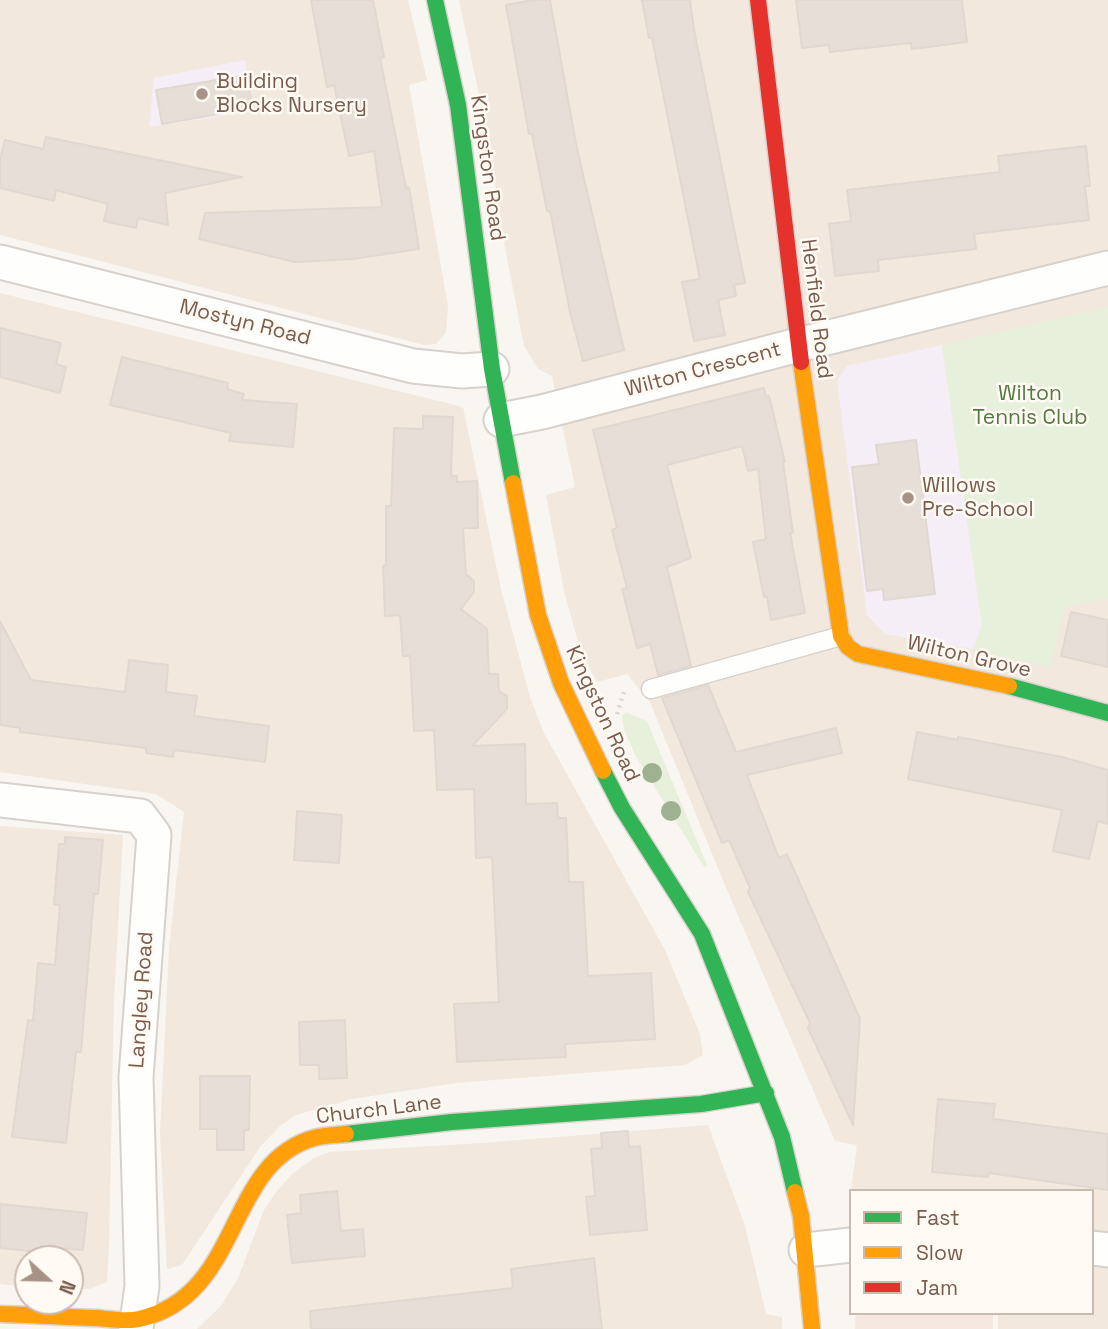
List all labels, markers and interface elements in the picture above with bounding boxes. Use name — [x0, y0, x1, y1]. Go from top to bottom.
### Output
place label: Building Blocks Nursery — [216, 69, 367, 119]
marker: Building Blocks Nursery — [194, 86, 210, 102]
street label: Kingston Road — [464, 93, 510, 243]
street label: Henfield Road — [795, 238, 837, 380]
street label: Mostyn Road — [177, 295, 313, 351]
street label: Wilton Crescent — [622, 337, 784, 403]
park label: Wilton Tennis Club — [972, 381, 1088, 431]
place label: Willows Pre-School — [922, 473, 1034, 523]
marker: Willows Pre-School — [900, 490, 916, 506]
street label: Wilton Grove — [905, 630, 1033, 684]
street label: Kingston Road — [559, 642, 645, 786]
street label: Langley Road — [125, 931, 159, 1069]
street label: Church Lane — [315, 1090, 443, 1130]
legend — [849, 1189, 1094, 1315]
text: Fast — [916, 1204, 960, 1231]
text: Slow — [916, 1239, 964, 1266]
north arrow — [14, 1245, 84, 1315]
text: Jam — [916, 1274, 958, 1301]
text: N — [53, 1277, 81, 1298]

